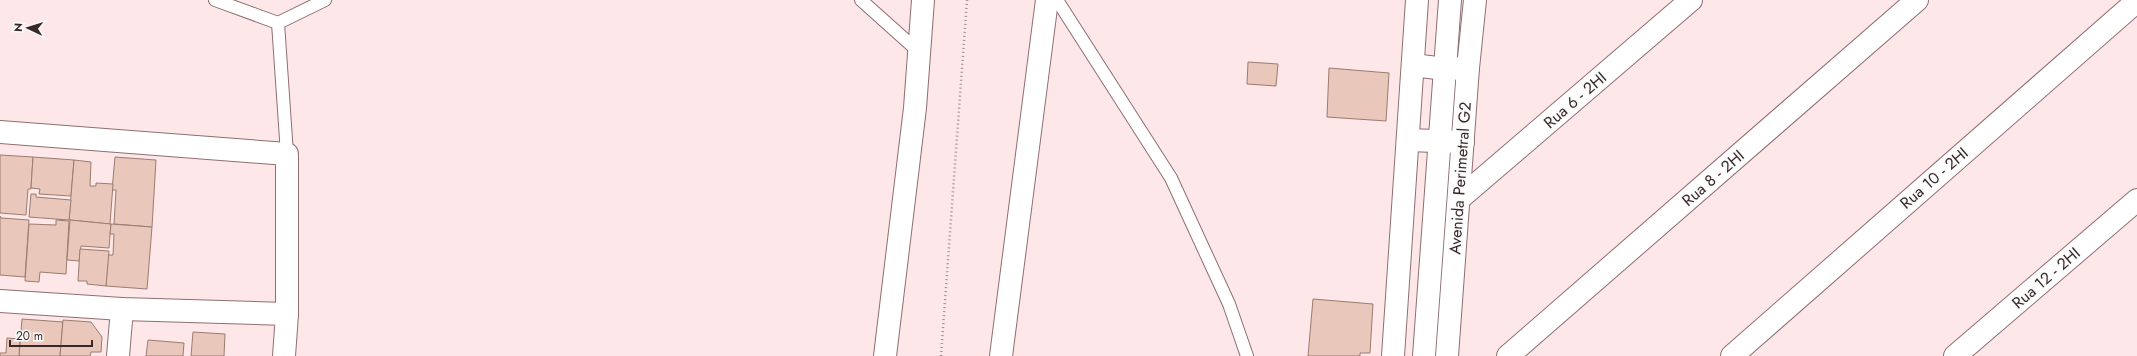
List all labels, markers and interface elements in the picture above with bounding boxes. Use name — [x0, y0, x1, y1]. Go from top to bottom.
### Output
north arrow — [8, 8, 48, 48]
text: N — [10, 22, 26, 32]
street label: Rua 6 - 2HI — [1539, 66, 1611, 134]
street label: Avenida Perimetral G2 — [1443, 101, 1477, 255]
street label: Rua 10 - 2HI — [1895, 142, 1973, 214]
street label: Rua 8 - 2HI — [1677, 144, 1749, 212]
street label: Rua 12 - 2HI — [2007, 242, 2085, 314]
scale bar — [10, 322, 92, 348]
text: 20 m — [16, 327, 43, 345]

